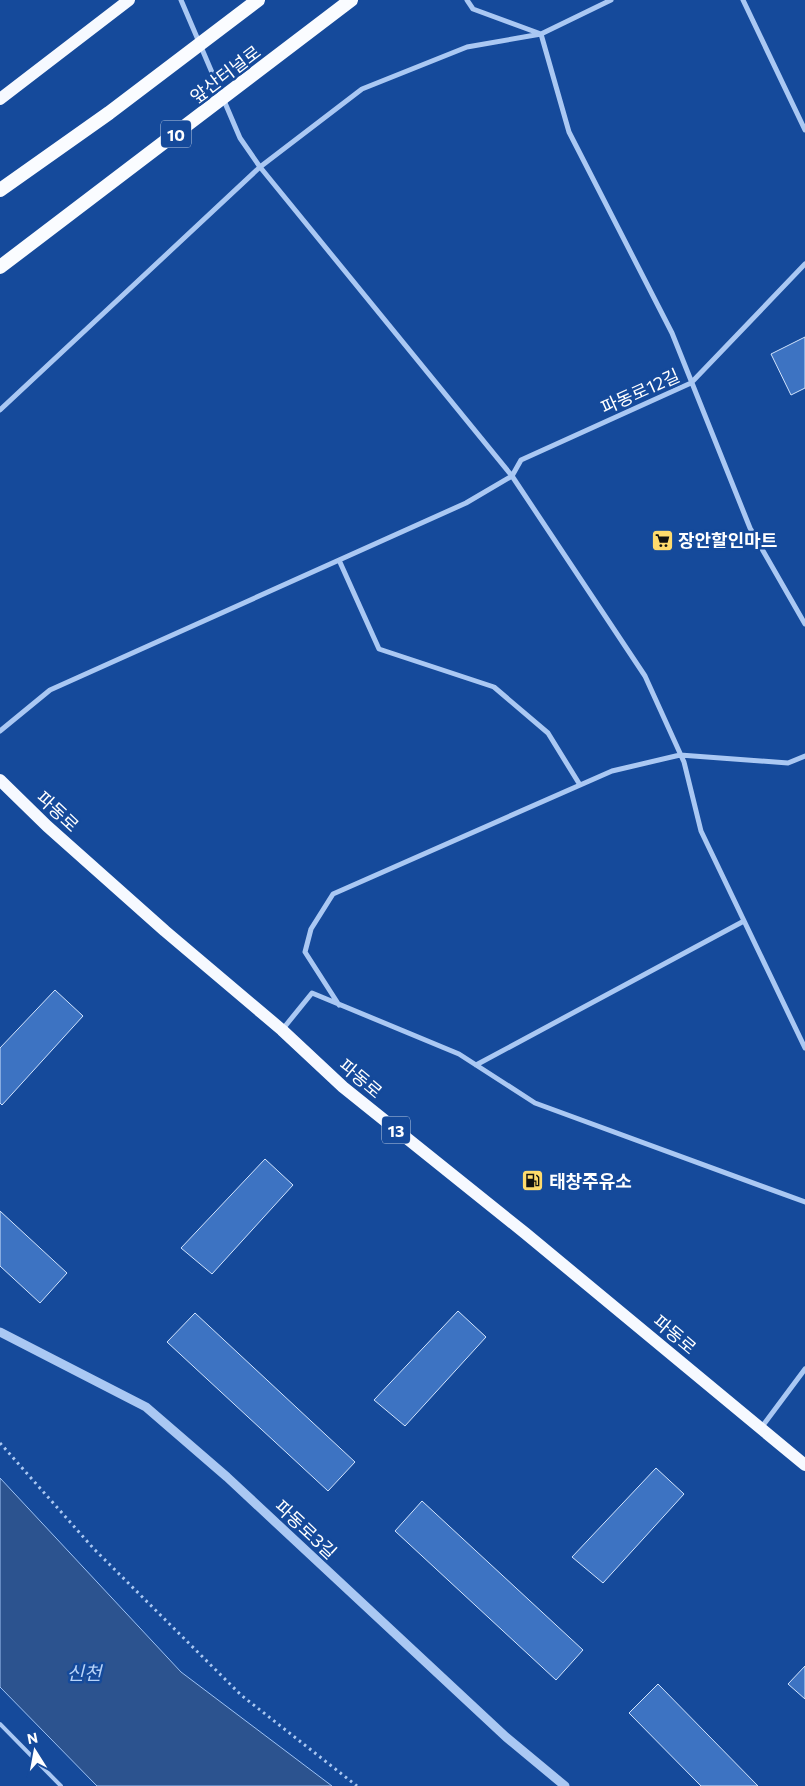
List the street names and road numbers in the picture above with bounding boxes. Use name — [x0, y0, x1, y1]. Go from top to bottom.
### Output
street label: 앞산터널로 — [185, 40, 265, 108]
road number: 10 — [161, 120, 191, 148]
street label: 파동로12길 — [597, 364, 683, 418]
street label: 파동로 — [32, 786, 84, 836]
street label: 파동로 — [335, 1054, 387, 1102]
road number: 13 — [382, 1116, 410, 1144]
street label: 파동로 — [649, 1310, 701, 1358]
street label: 파동로3길 — [271, 1495, 341, 1563]

